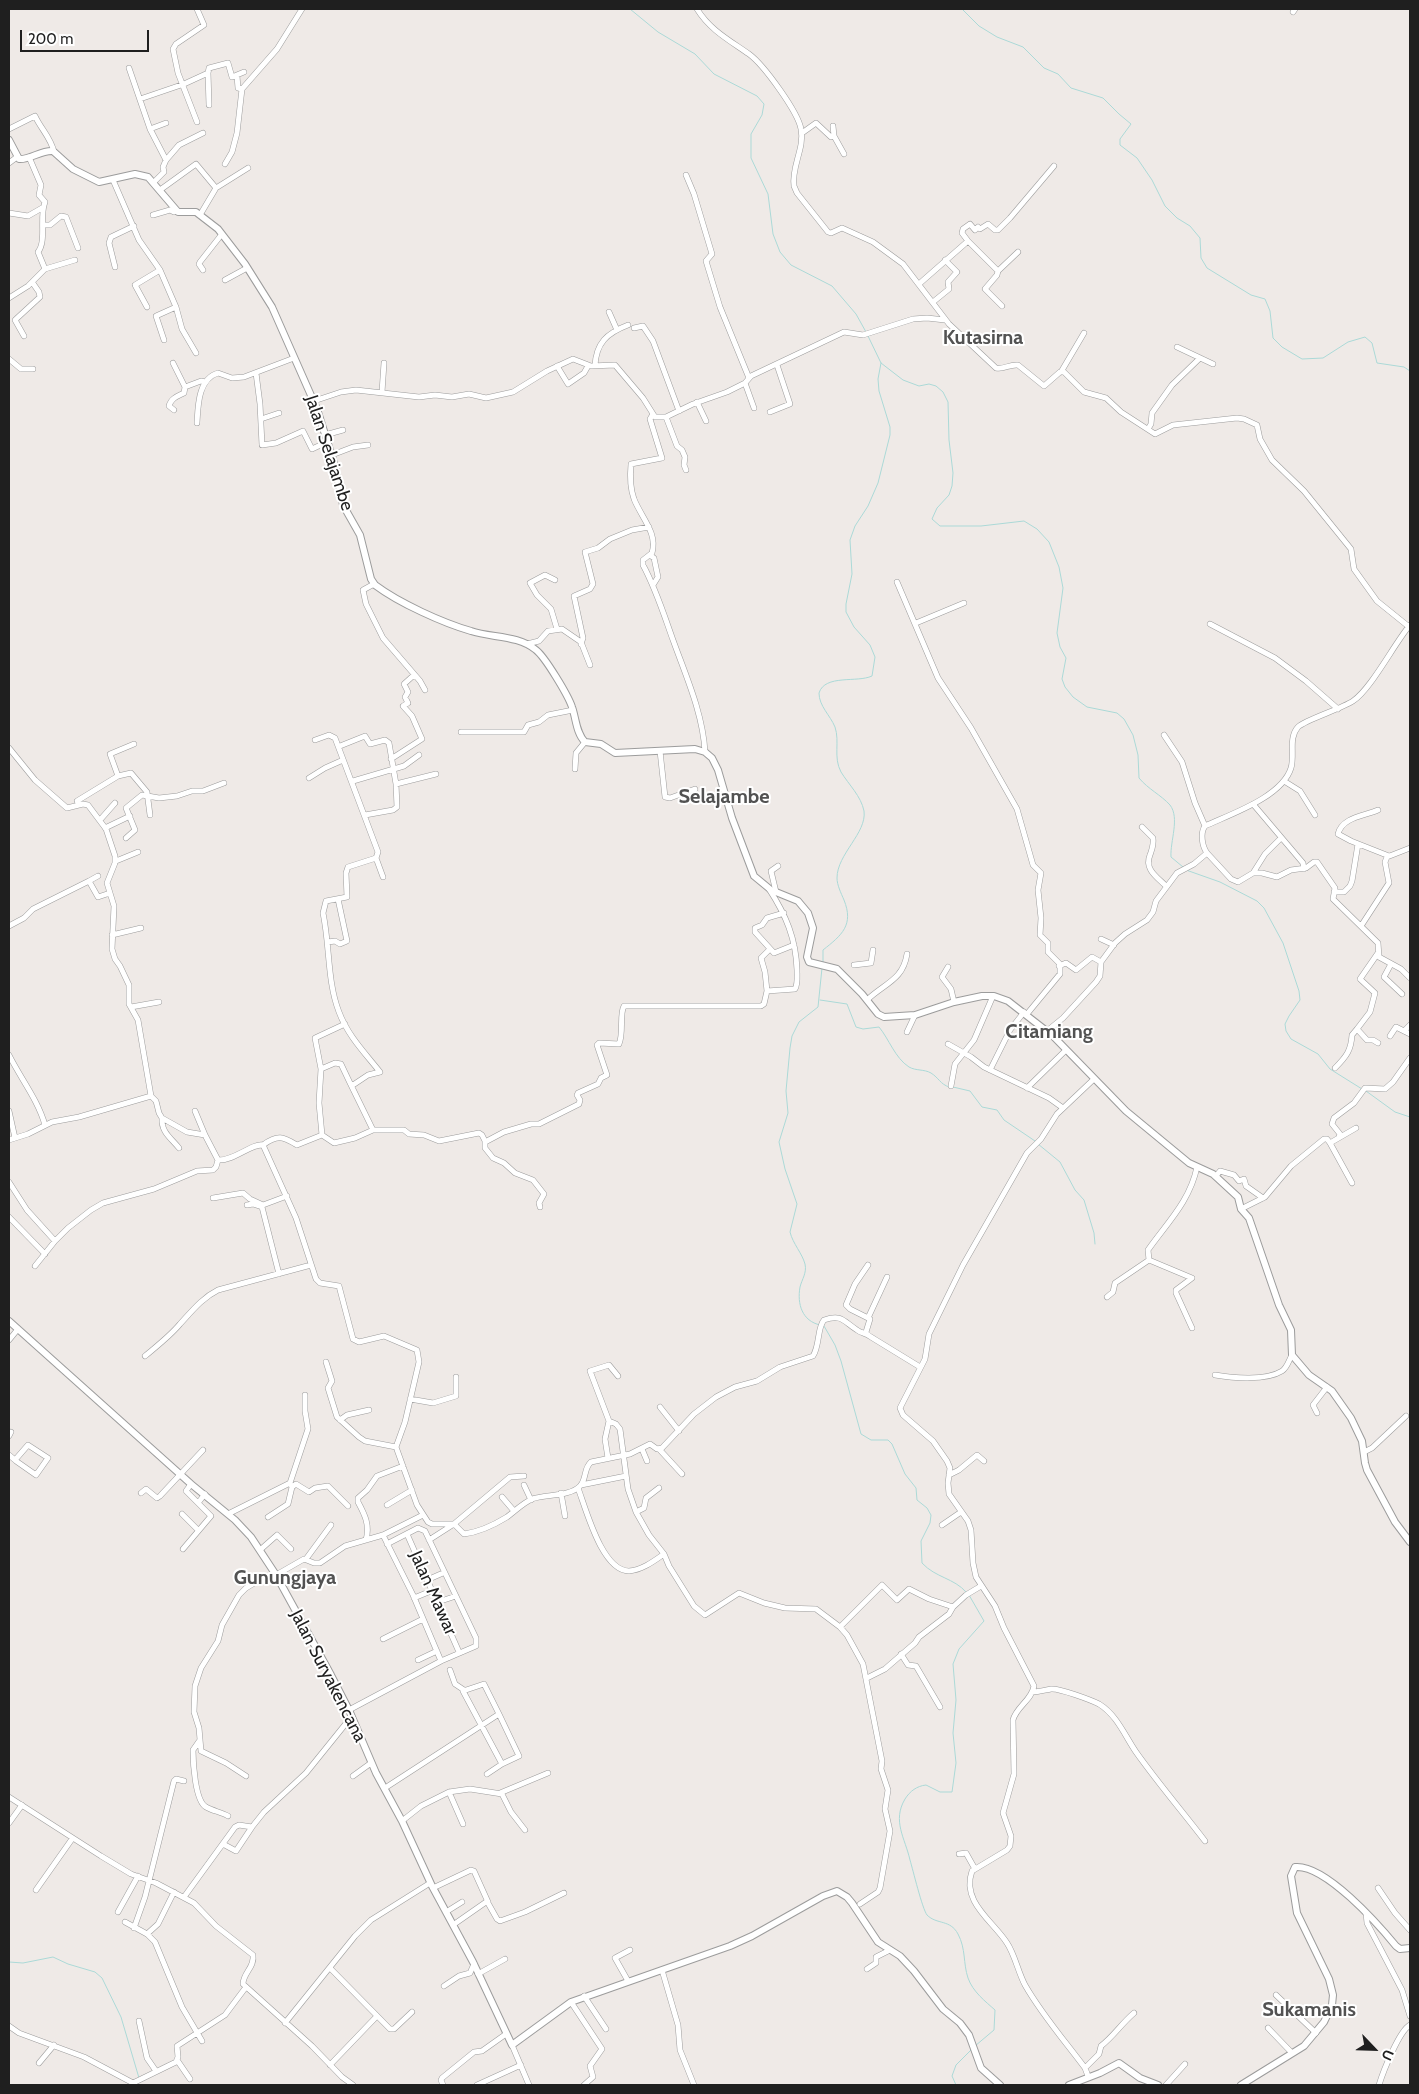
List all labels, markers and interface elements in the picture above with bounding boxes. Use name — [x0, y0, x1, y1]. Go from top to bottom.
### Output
scale bar — [22, 20, 151, 52]
text: 200 m — [28, 30, 73, 48]
district label: Kutasirna — [943, 326, 1023, 350]
street label: Jalan Selajambe — [300, 393, 358, 513]
district label: Selajambe — [679, 785, 769, 809]
district label: Citamiang — [1005, 1020, 1093, 1044]
street label: Jalan Mawar — [405, 1547, 461, 1639]
district label: Gunungjaya — [234, 1566, 336, 1590]
street label: Jalan Suryakencana — [285, 1606, 371, 1746]
district label: Sukamanis — [1262, 1998, 1356, 2022]
north arrow — [1349, 2024, 1399, 2074]
text: U — [1377, 2047, 1398, 2063]

